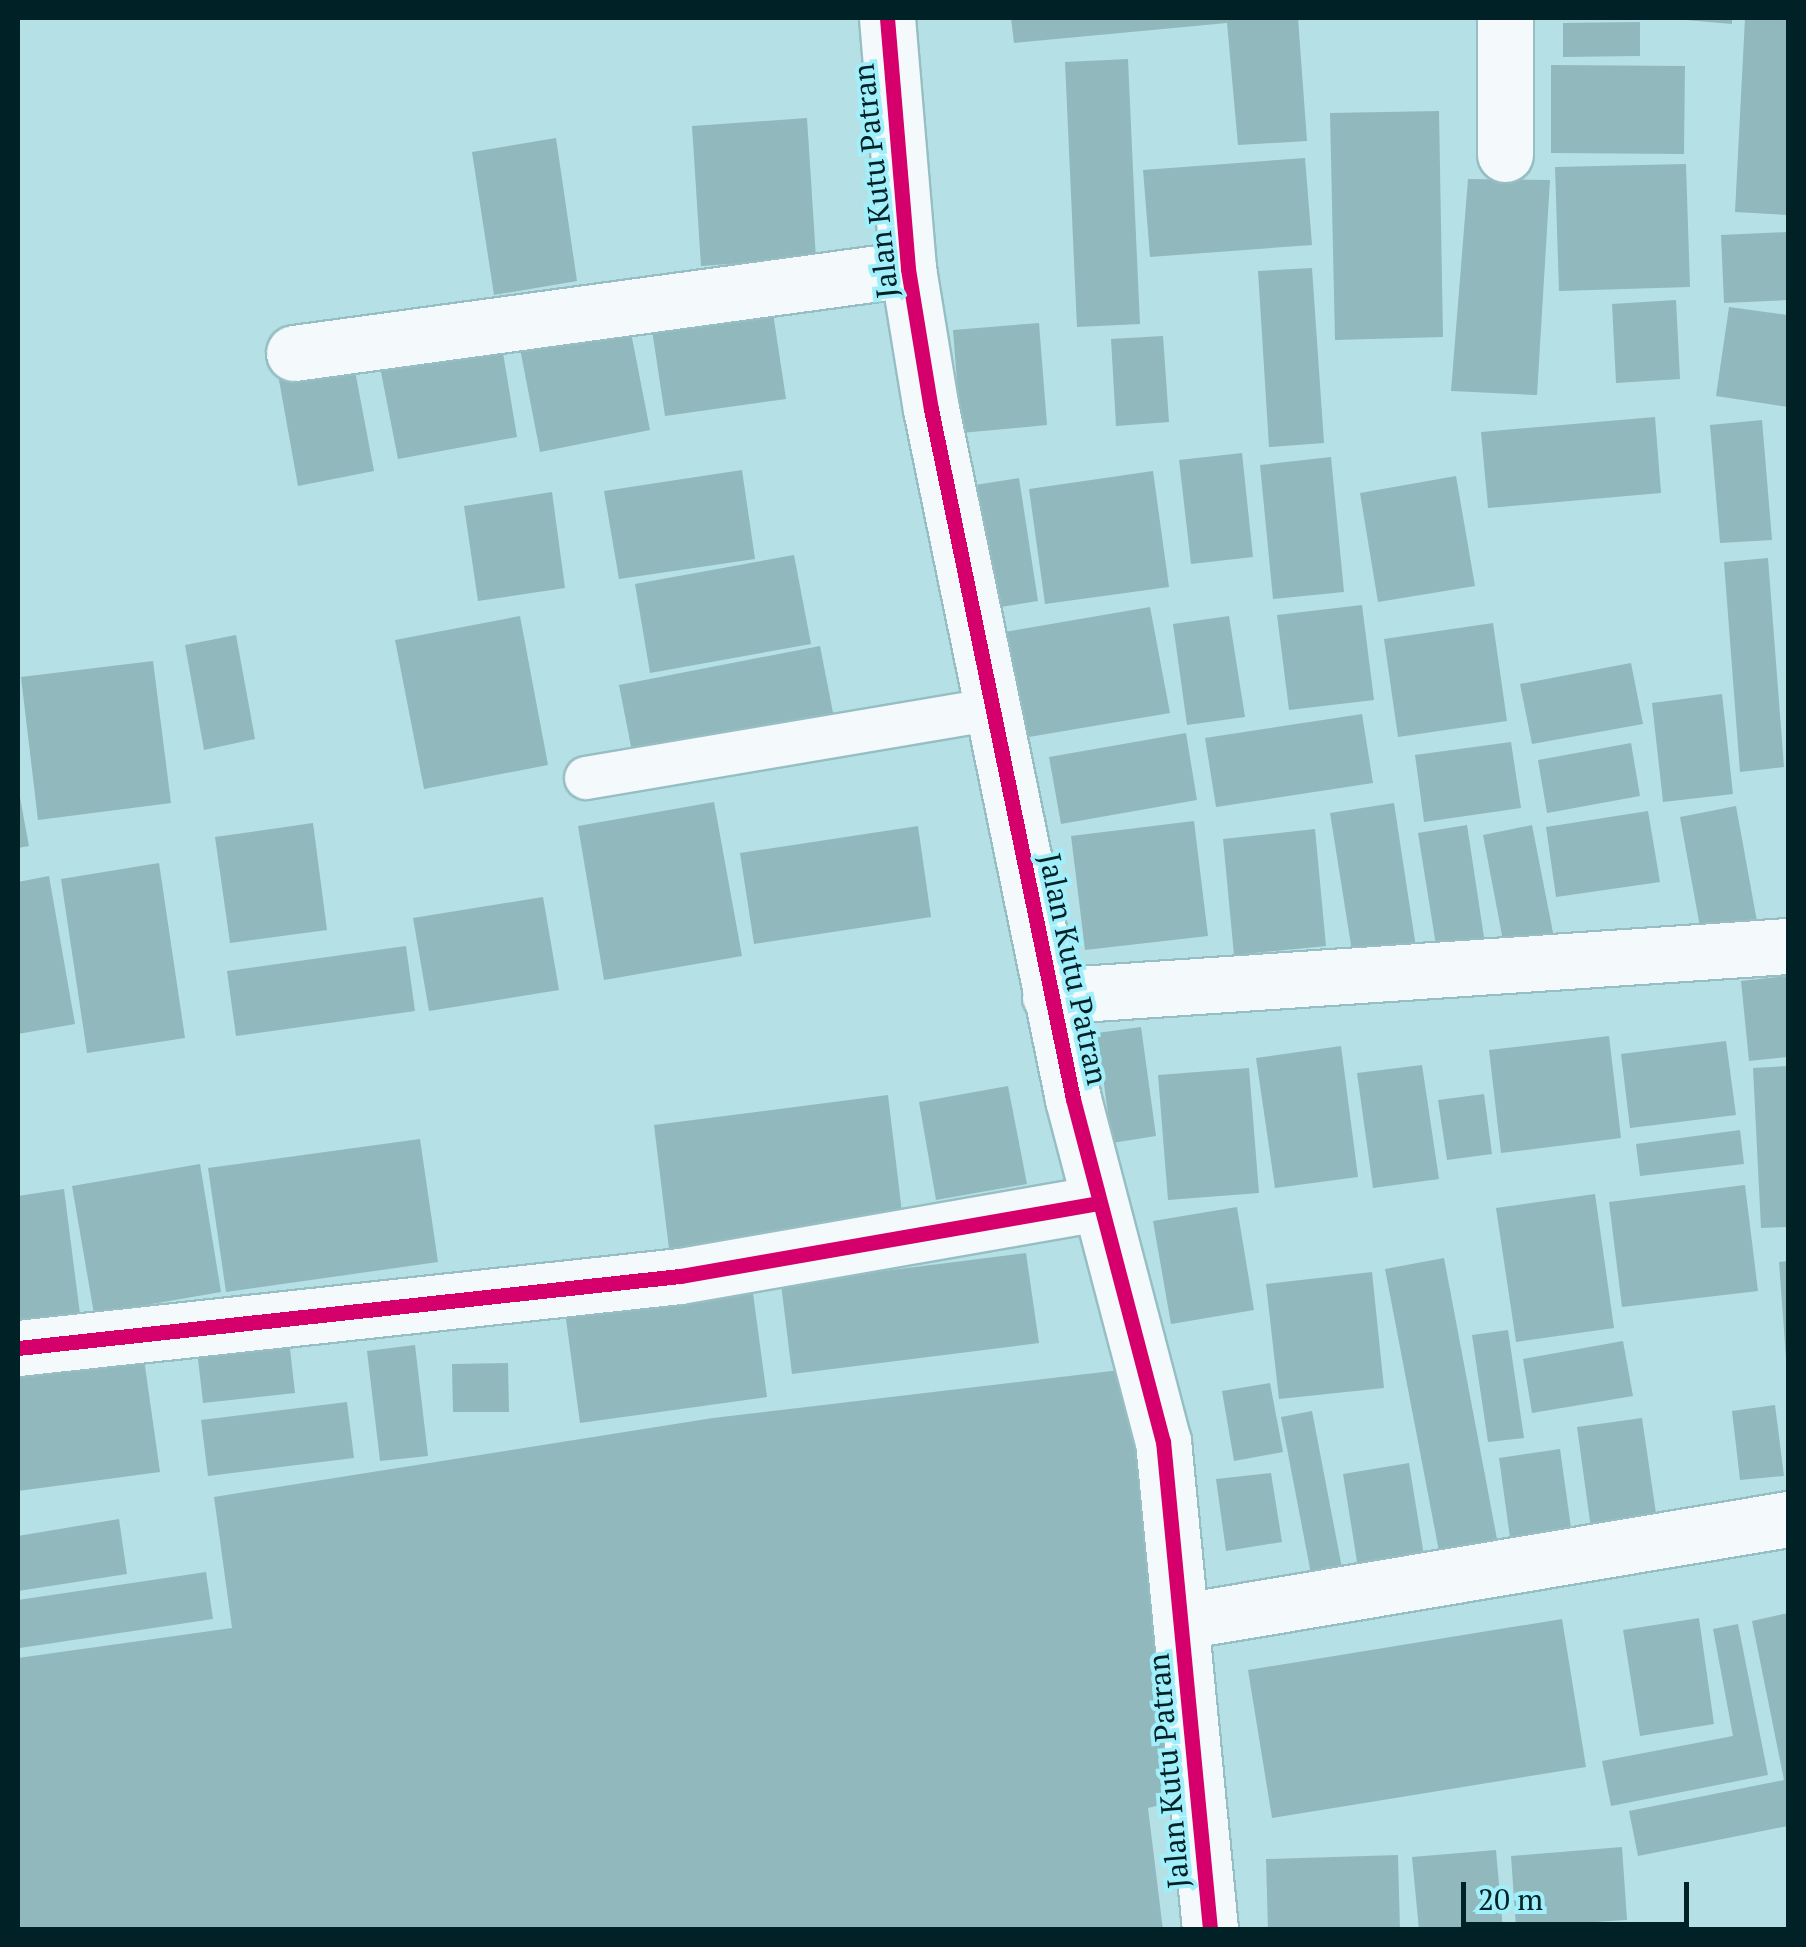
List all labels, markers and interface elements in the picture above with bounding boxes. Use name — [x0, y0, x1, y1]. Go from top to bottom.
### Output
street label: Jalan Kutu Patran — [845, 62, 905, 300]
street label: Jalan Kutu Patran — [1032, 850, 1116, 1088]
street label: Jalan Kutu Patran — [1140, 1652, 1196, 1890]
scale bar — [1466, 1862, 1694, 1924]
text: 20 m — [1478, 1879, 1543, 1919]

